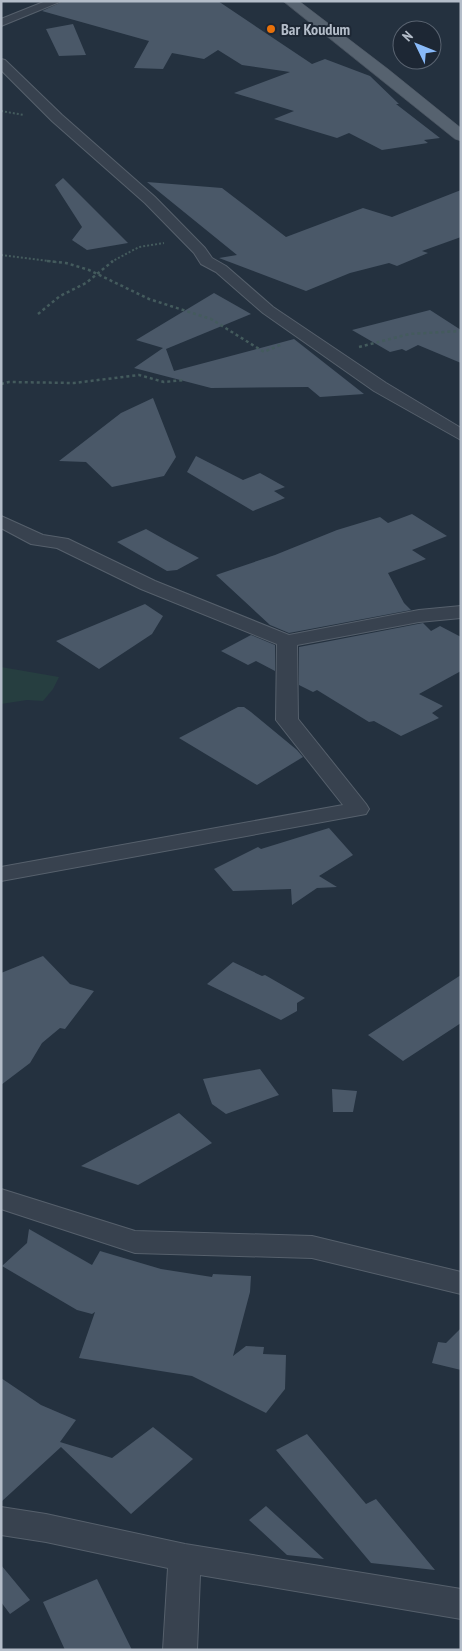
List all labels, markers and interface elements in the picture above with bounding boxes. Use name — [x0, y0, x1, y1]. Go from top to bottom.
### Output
place label: Bar Koudum — [281, 19, 350, 39]
north arrow — [392, 20, 442, 70]
marker: Bar Koudum — [265, 23, 277, 35]
text: N — [398, 27, 417, 45]

